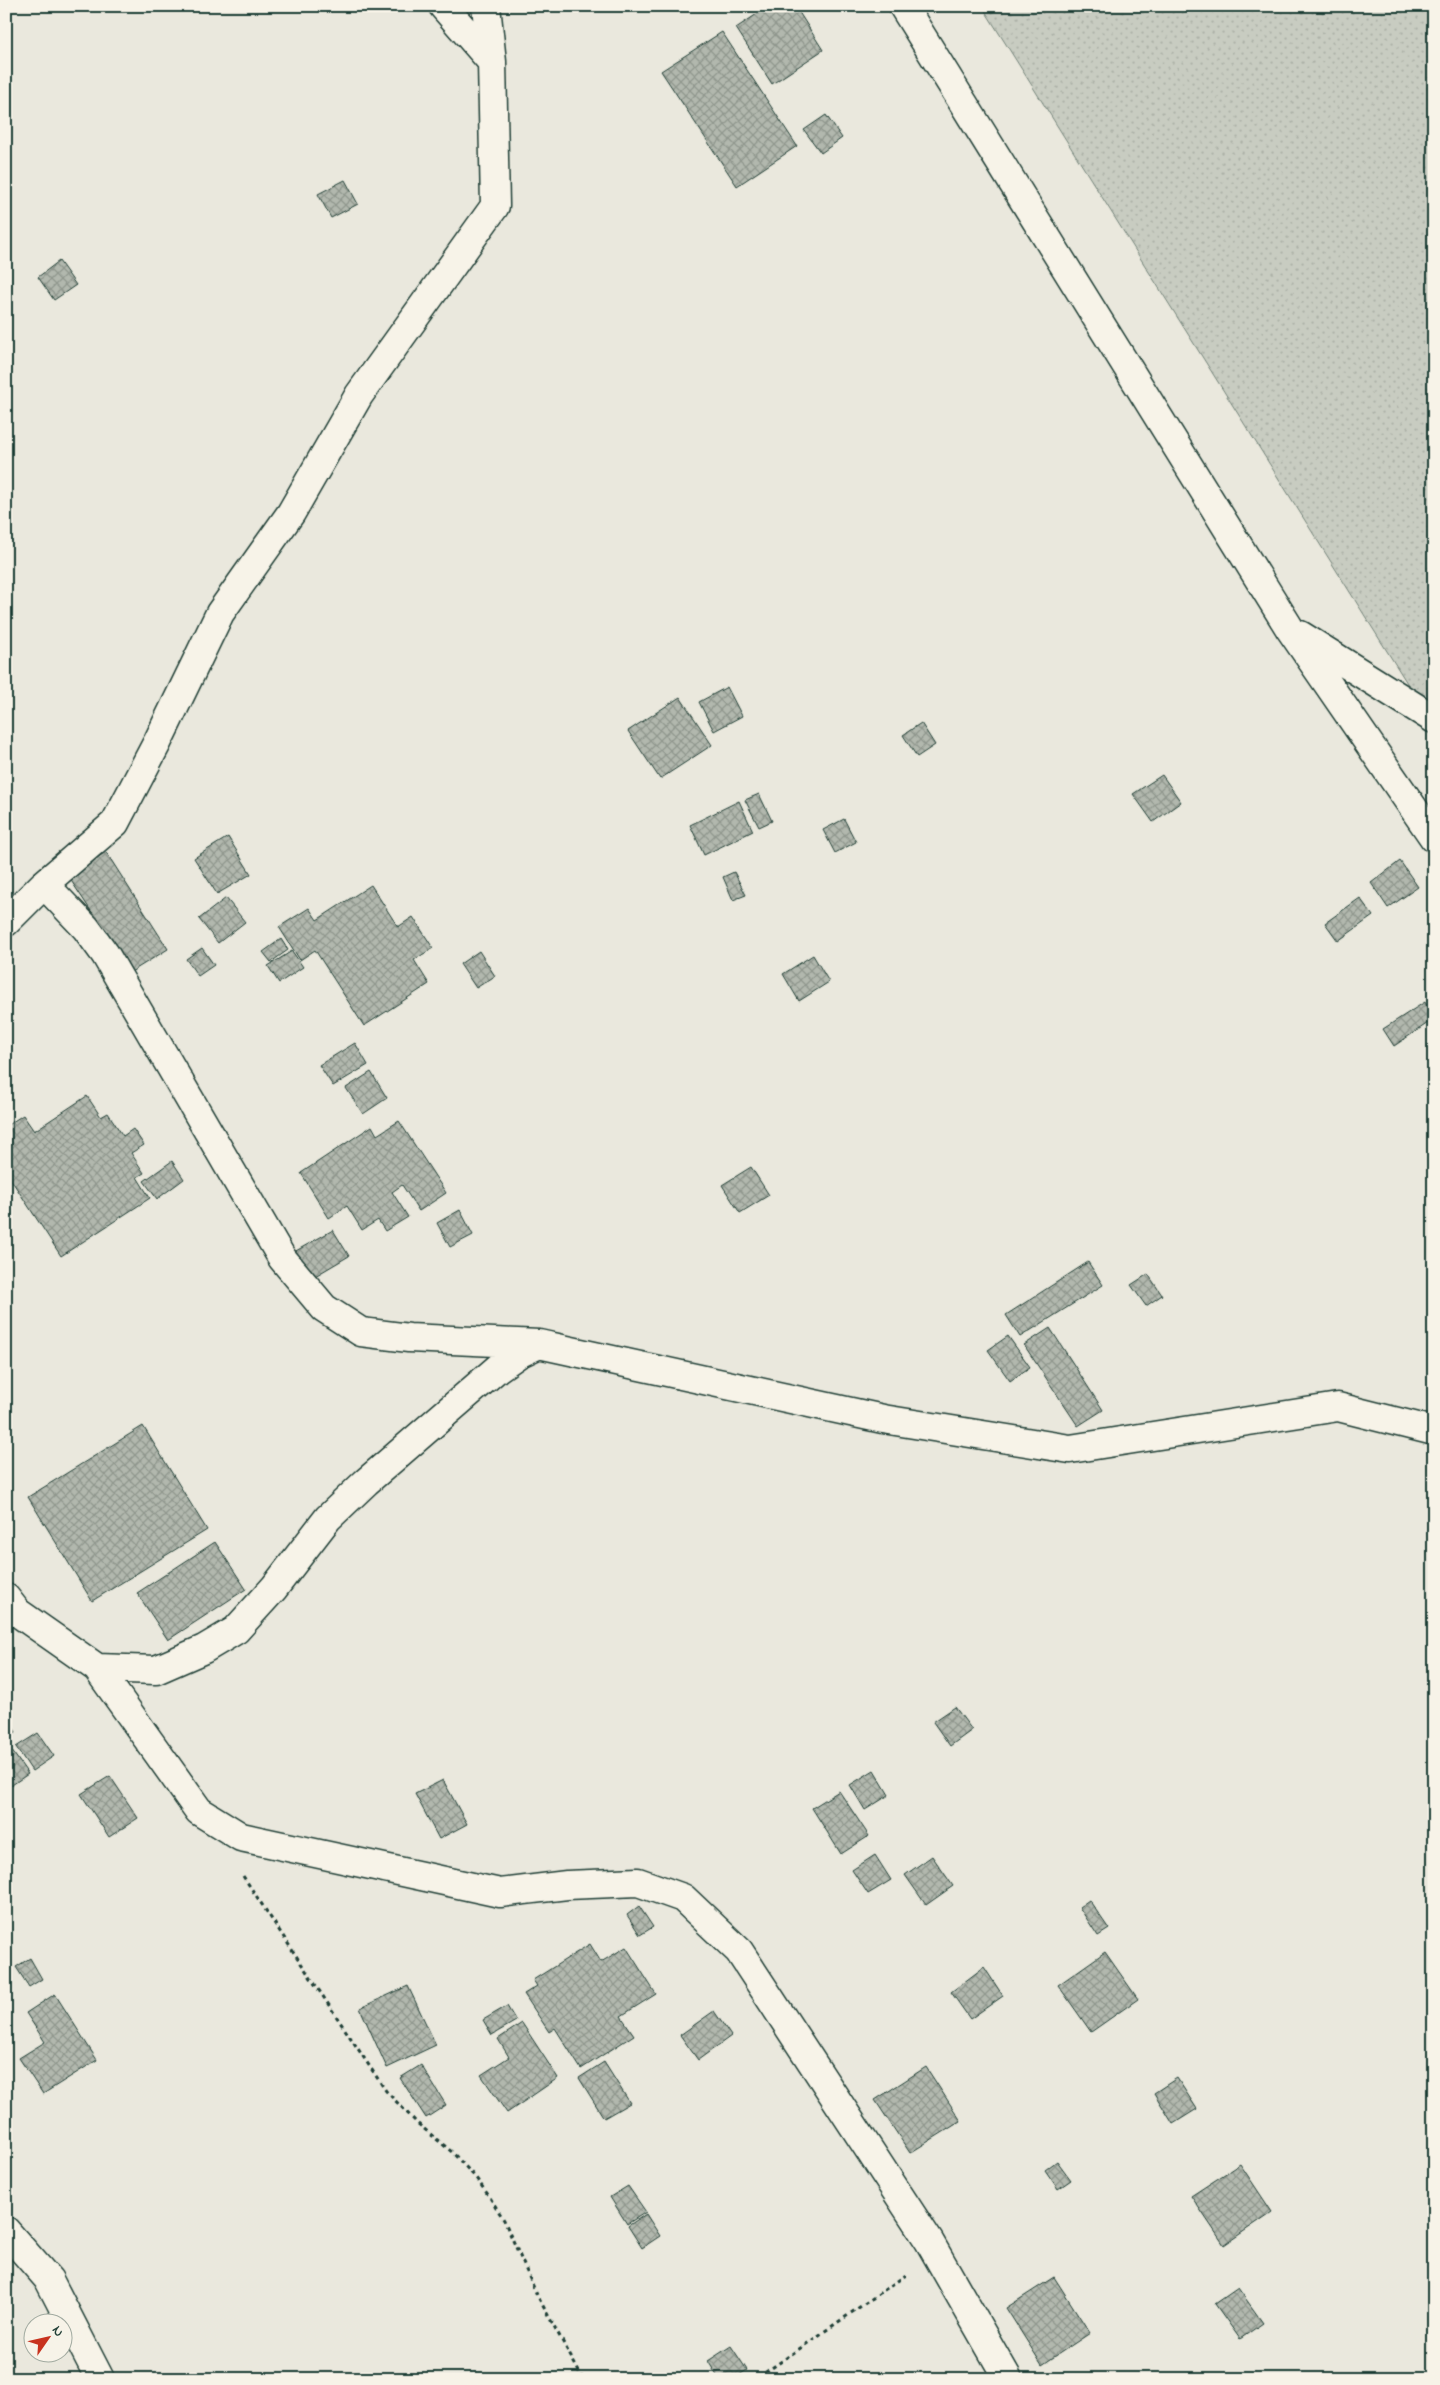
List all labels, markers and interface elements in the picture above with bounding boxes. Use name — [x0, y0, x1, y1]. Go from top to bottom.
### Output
north arrow — [22, 2312, 72, 2362]
text: N — [46, 2322, 69, 2341]

